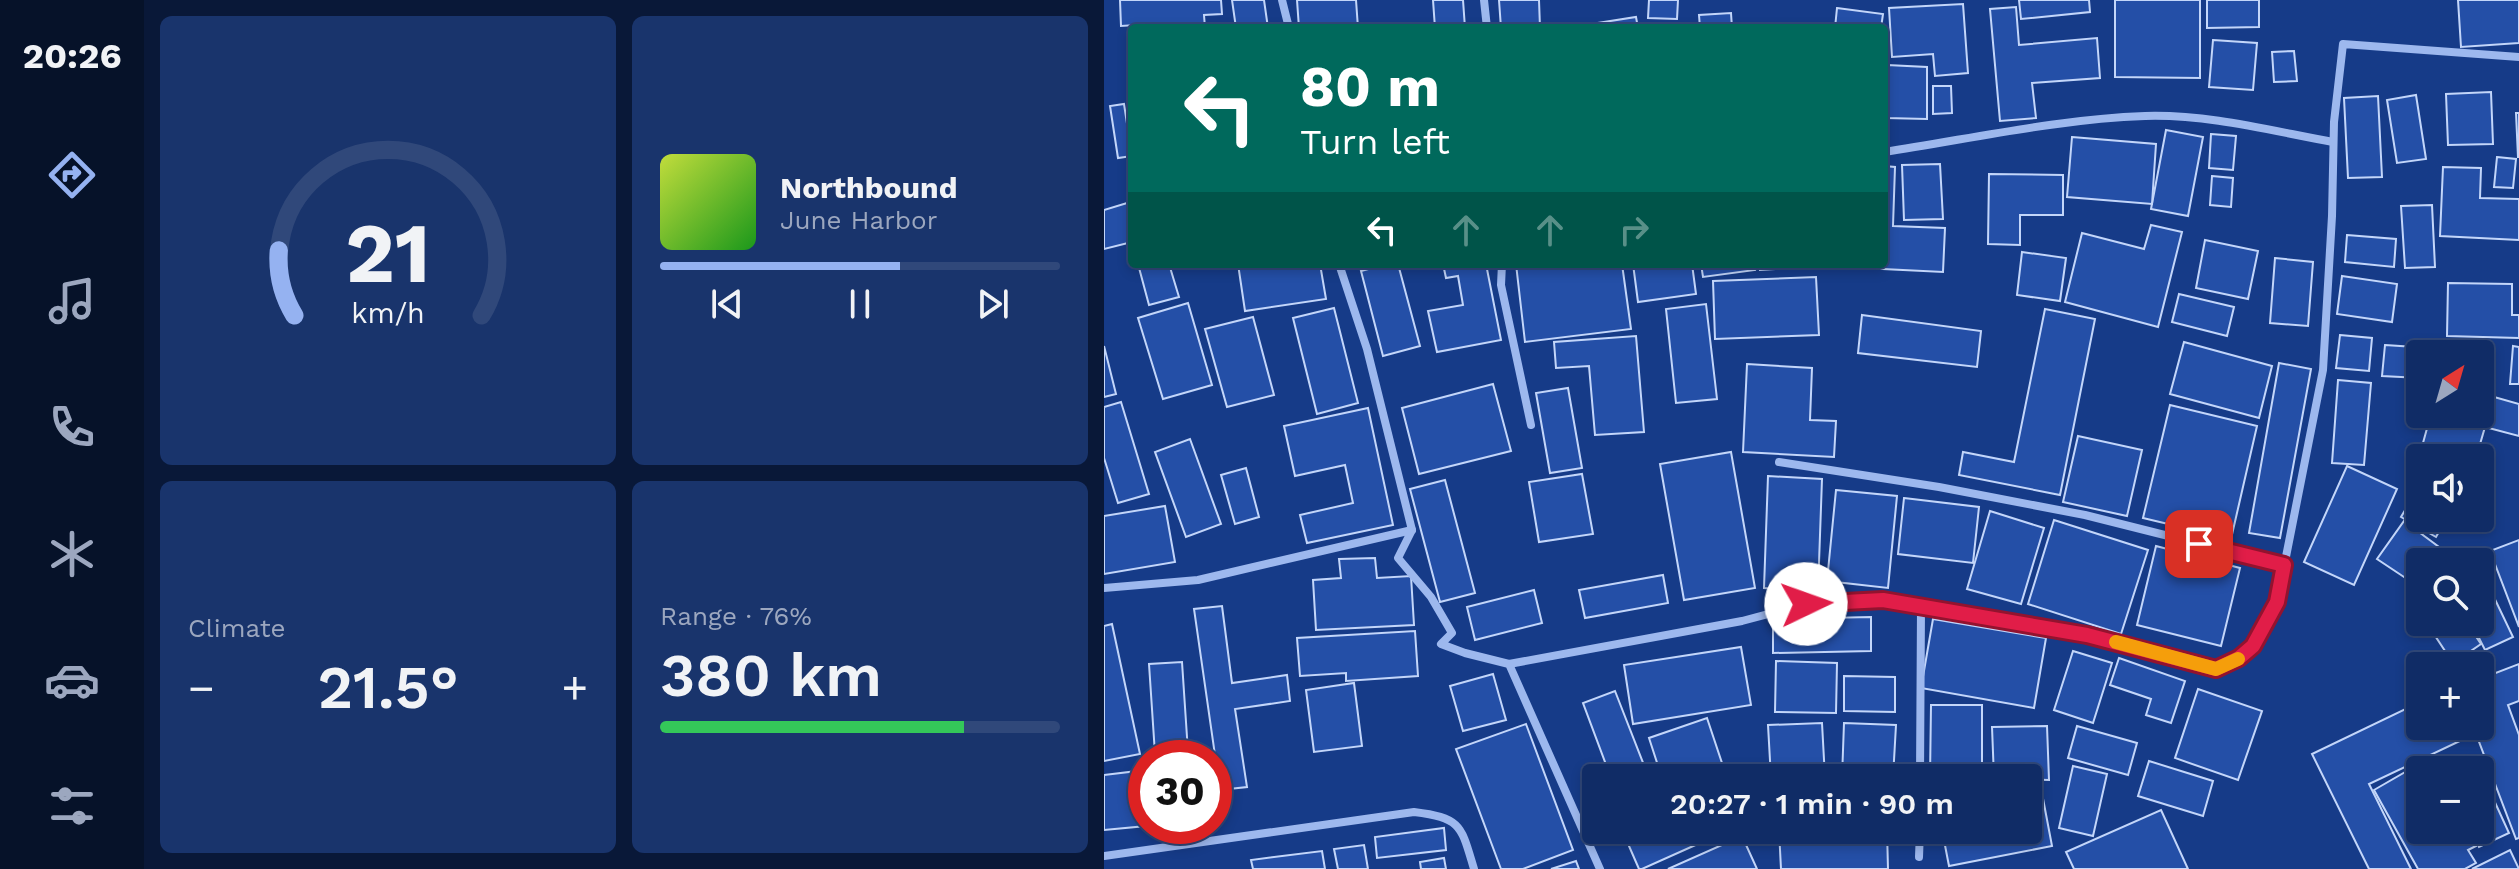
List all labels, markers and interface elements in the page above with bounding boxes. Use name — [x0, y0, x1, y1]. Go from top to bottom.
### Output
text: 20:26 — [22, 35, 122, 77]
text: 80 m — [1300, 54, 1440, 120]
icon: left — [1168, 56, 1272, 160]
text: Turn left — [1300, 121, 1450, 163]
icon: directions — [44, 147, 100, 203]
text: Northbound — [780, 170, 957, 205]
text: 21 — [345, 205, 431, 302]
text: June Harbor — [780, 205, 937, 235]
icon: left — [1360, 208, 1404, 252]
icon: ahead — [1444, 208, 1488, 252]
icon: ahead — [1528, 208, 1572, 252]
icon: right — [1612, 208, 1656, 252]
icon: music — [44, 273, 100, 329]
icon: previous — [705, 282, 749, 326]
icon: pause — [838, 282, 882, 326]
icon: next — [971, 282, 1015, 326]
text: km/h — [351, 296, 425, 330]
north arrow — [2406, 340, 2494, 428]
map controls — [2406, 340, 2494, 844]
icon: phone — [44, 399, 100, 455]
button: sound — [2406, 444, 2494, 532]
pin — [2165, 510, 2233, 578]
icon: arrive — [2177, 522, 2221, 566]
icon: climate — [44, 526, 100, 582]
button: search — [2406, 548, 2494, 636]
position arrow — [1764, 562, 1848, 646]
text: Range · 76% — [660, 601, 812, 631]
text: Climate — [188, 613, 286, 643]
text: 380 km — [660, 640, 882, 711]
icon: car — [44, 652, 100, 708]
text: 21.5° — [317, 652, 459, 723]
button: + — [2406, 652, 2494, 740]
text: − — [188, 662, 215, 714]
text: + — [561, 662, 588, 714]
speed limit sign: 30 — [1128, 740, 1232, 844]
button: − — [2406, 756, 2494, 844]
icon: filters — [44, 778, 100, 834]
text: 20:27 · 1 min · 90 m — [1670, 786, 1954, 821]

